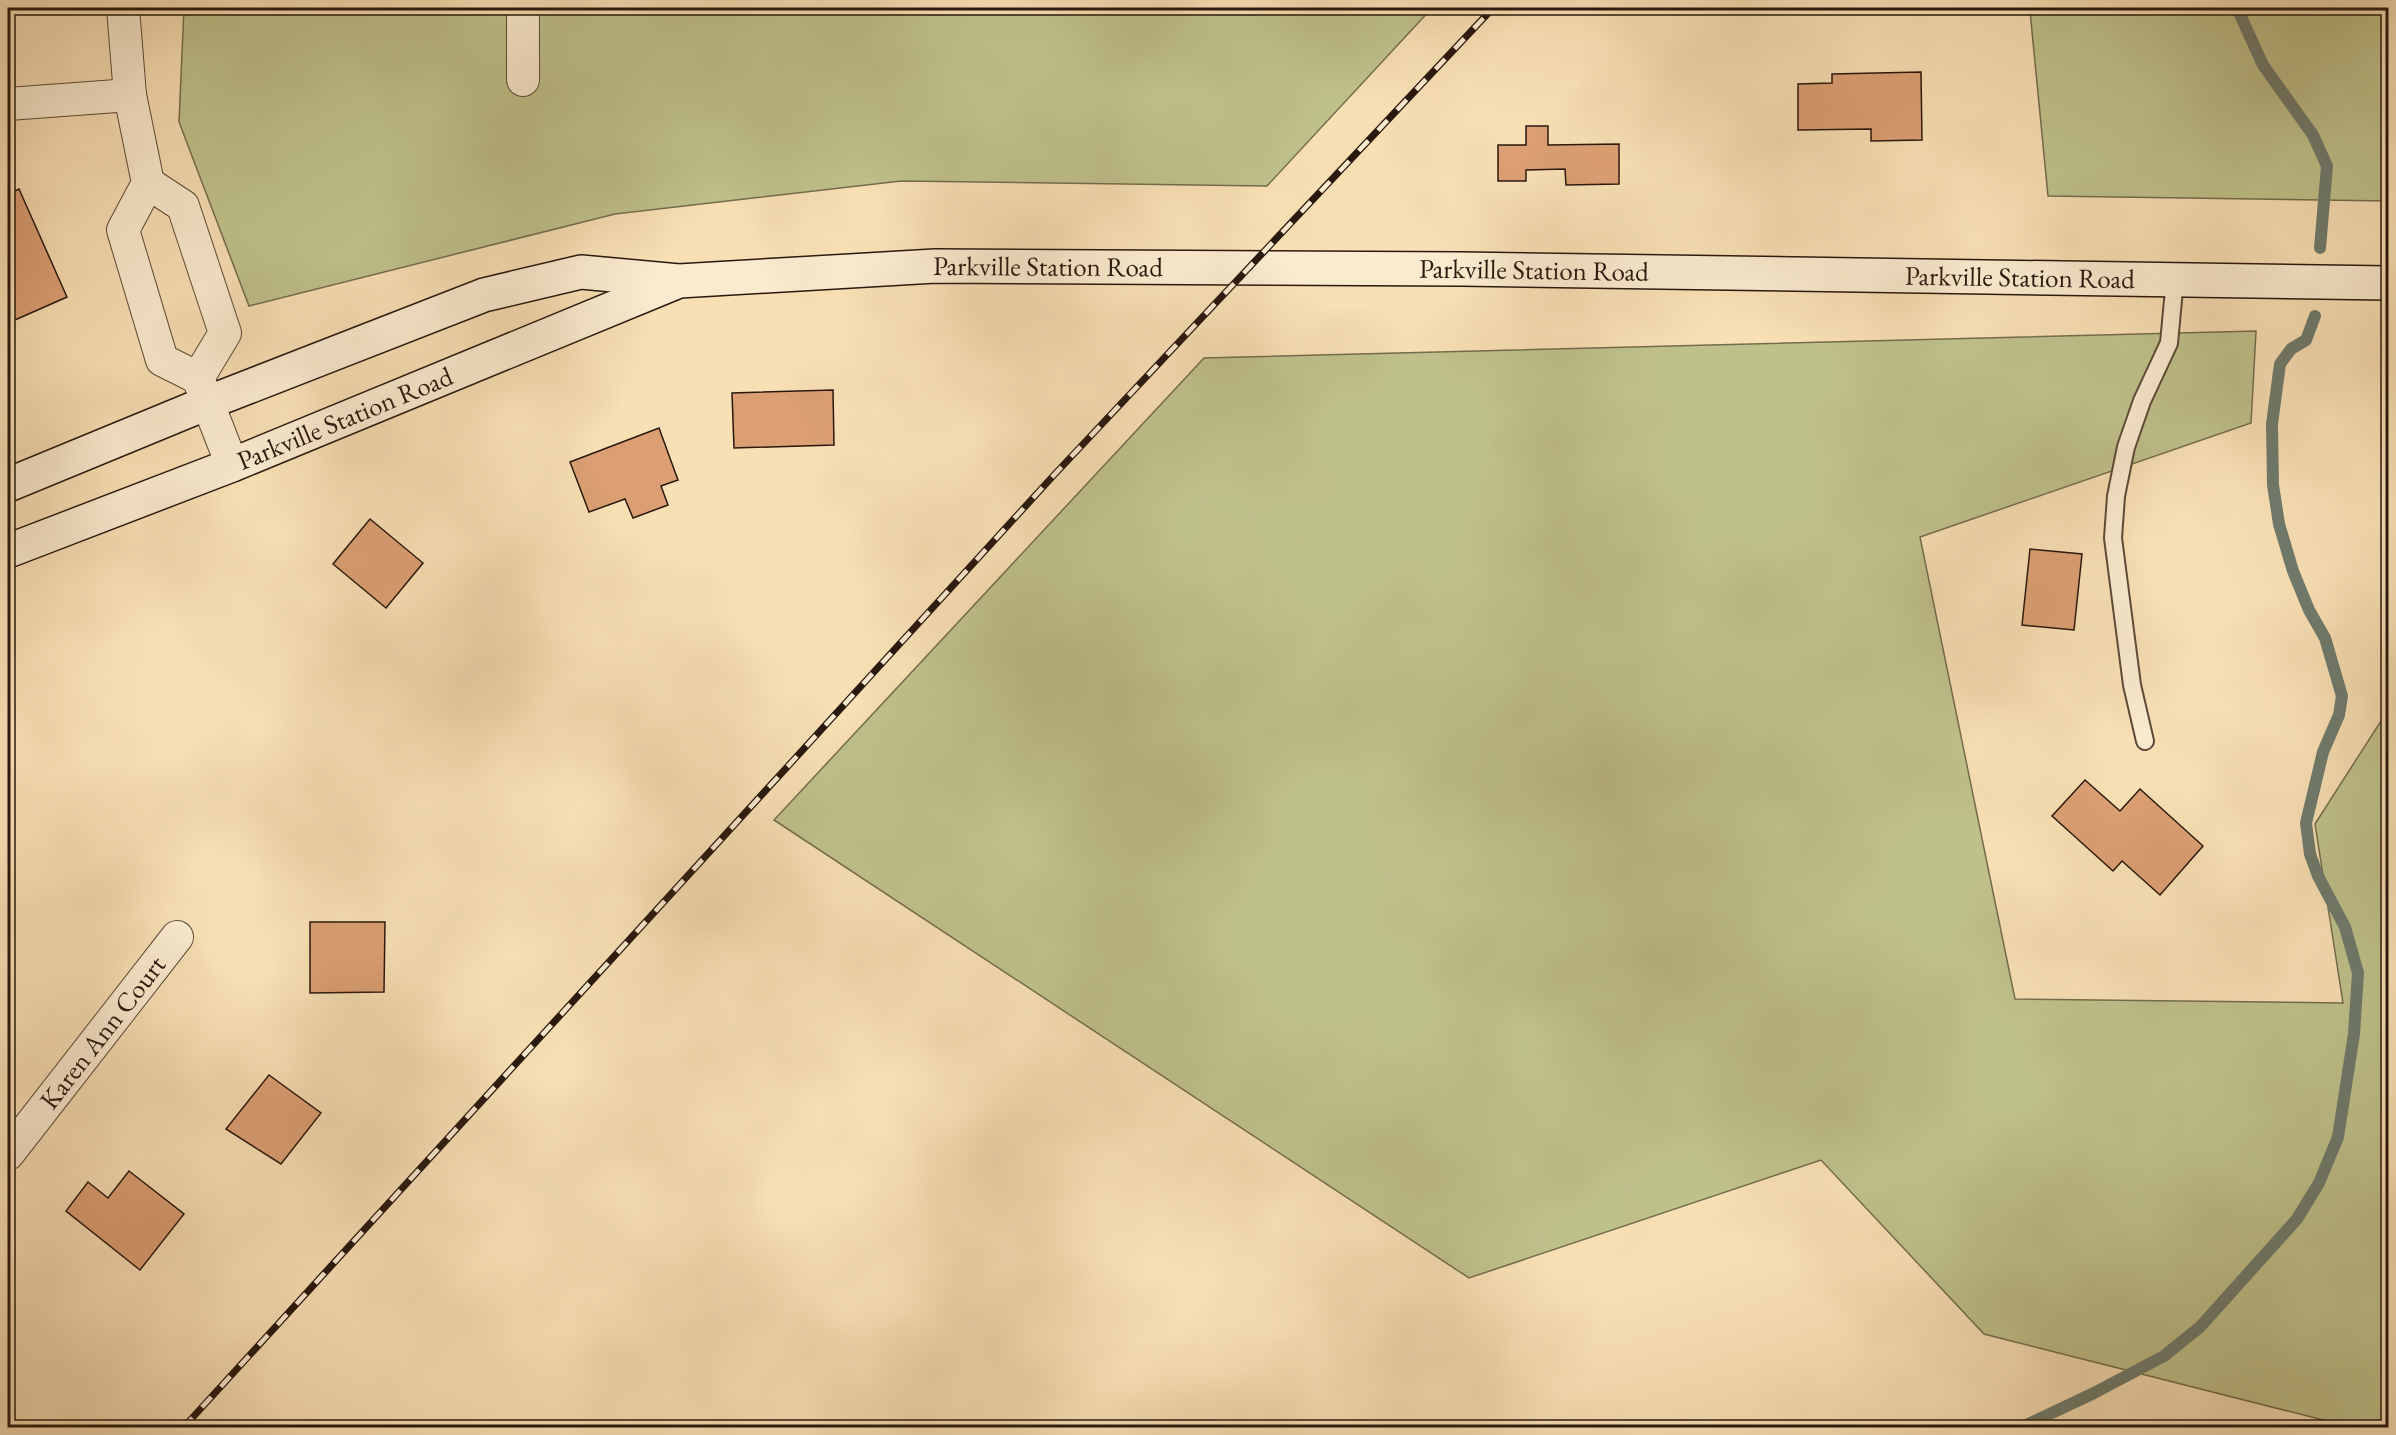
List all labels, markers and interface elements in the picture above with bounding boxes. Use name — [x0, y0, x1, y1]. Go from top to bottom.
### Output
street label: Parkville Station Road — [933, 248, 1163, 284]
street label: Parkville Station Road — [1419, 251, 1649, 289]
street label: Parkville Station Road — [1905, 258, 2135, 296]
street label: Parkville Station Road — [232, 358, 458, 478]
street label: Karen Ann Court — [31, 948, 173, 1116]

